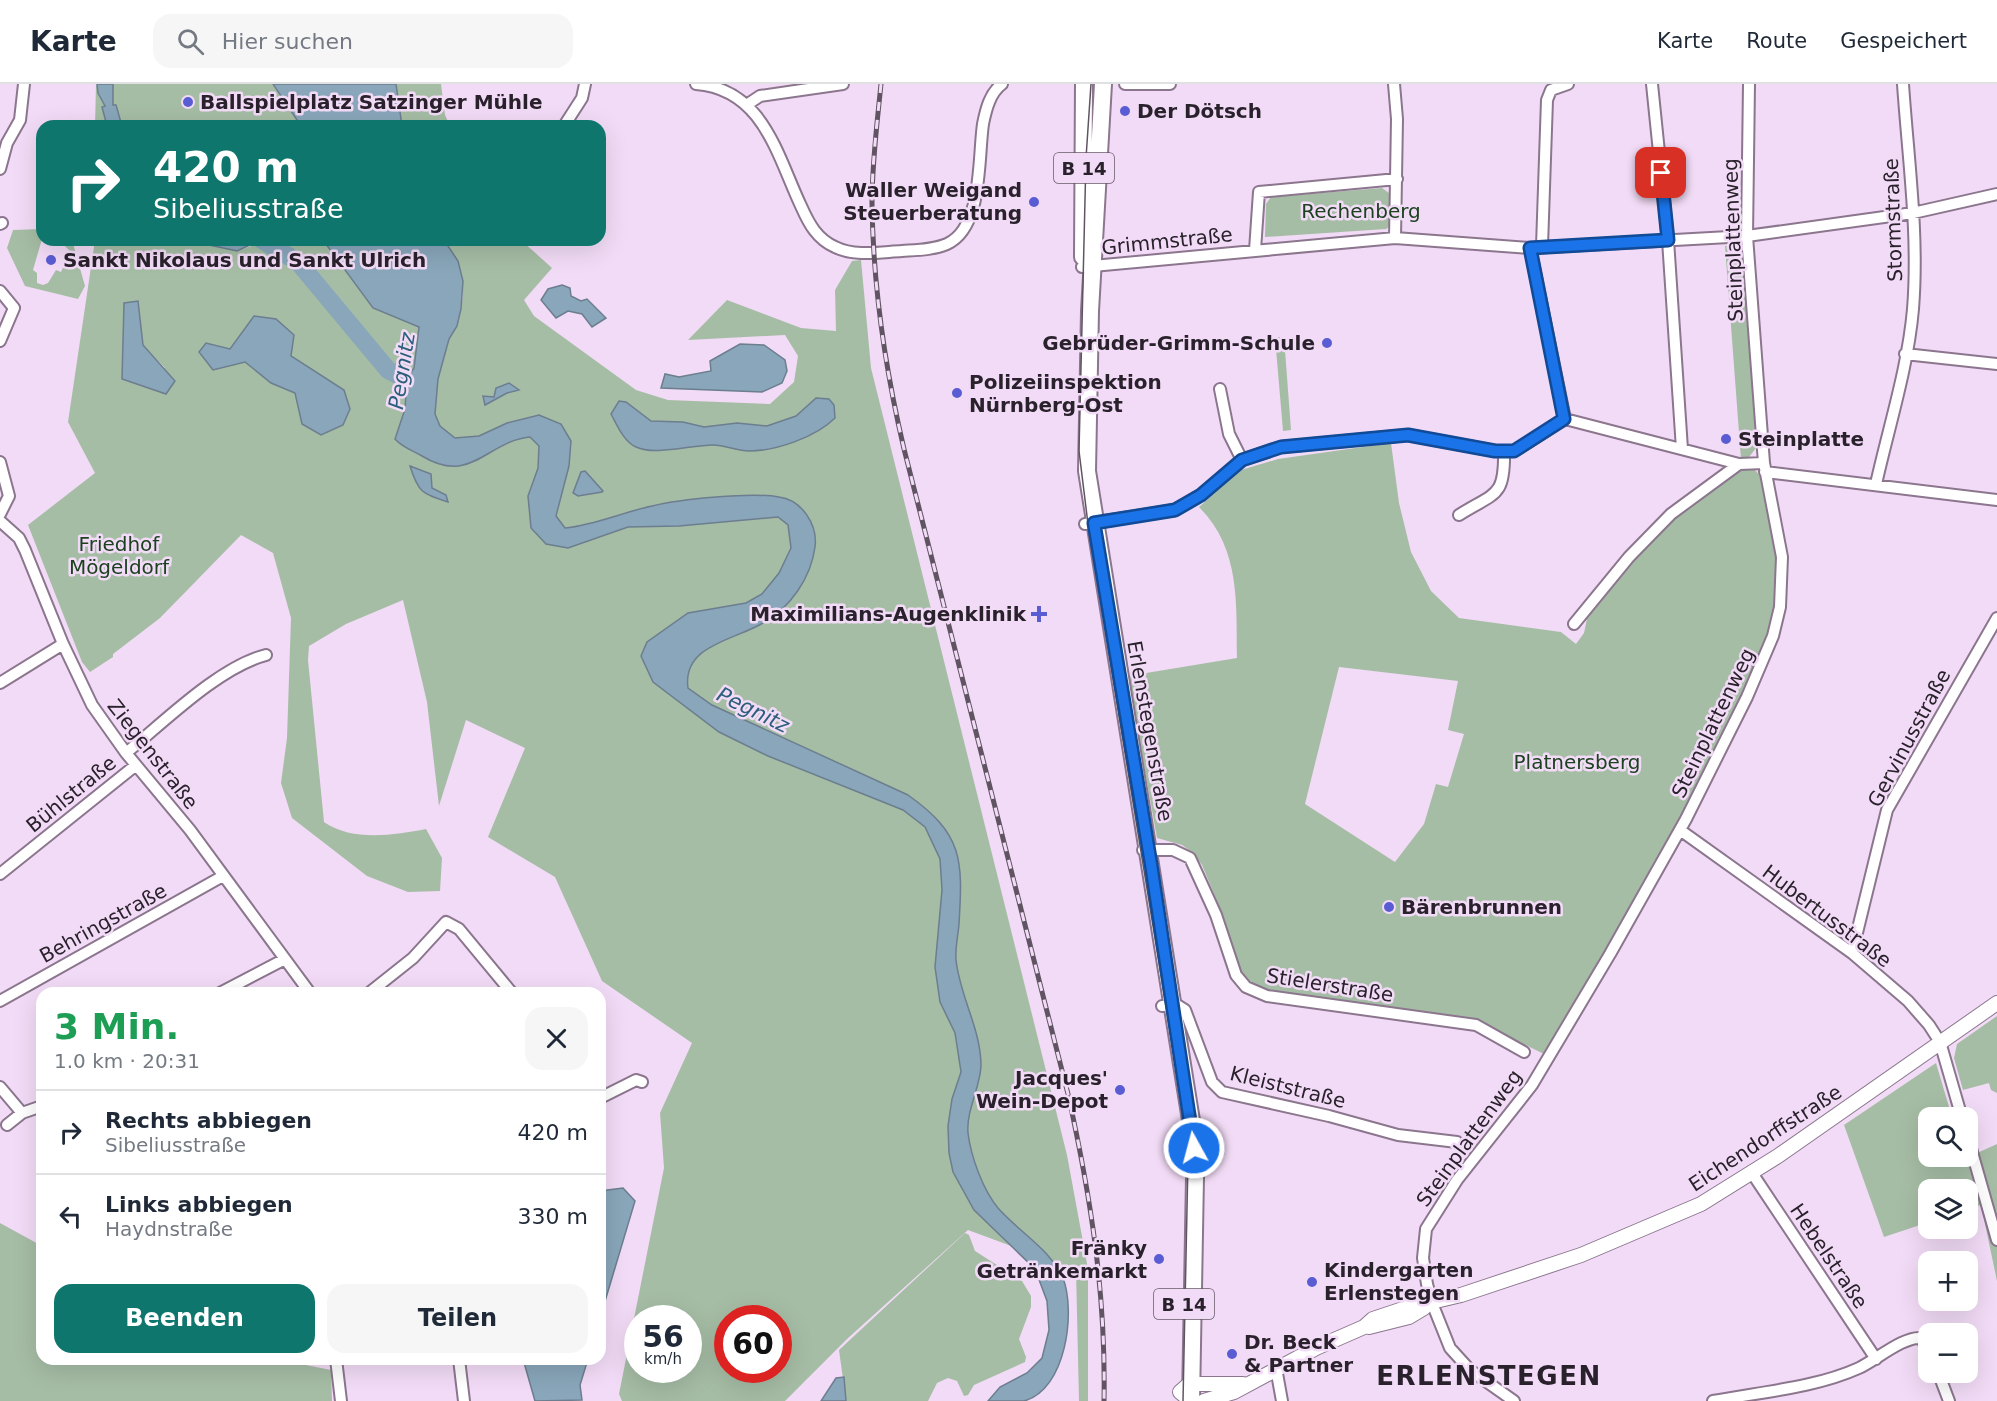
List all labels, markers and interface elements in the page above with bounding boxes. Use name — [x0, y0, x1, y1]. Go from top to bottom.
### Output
search box — [153, 14, 573, 68]
text: Karte — [30, 25, 117, 58]
icon: search — [174, 25, 207, 58]
text: Hier suchen — [222, 29, 353, 54]
text: Karte — [1657, 29, 1713, 53]
text: Route — [1746, 29, 1807, 53]
text: Gespeichert — [1840, 29, 1967, 53]
place label: Ballspielplatz Satzinger Mühle — [200, 90, 542, 114]
marker: Ballspielplatz Satzinger Mühle — [181, 95, 195, 109]
place label: Der Dötsch — [1137, 99, 1262, 123]
marker: Der Dötsch — [1118, 104, 1132, 118]
text: 420 m — [153, 143, 299, 192]
icon: right — [54, 144, 132, 222]
pin — [1635, 147, 1686, 198]
road number: B 14 — [1054, 153, 1114, 183]
icon: arrive — [1644, 156, 1677, 189]
street label: Steinplattenweg — [1718, 158, 1748, 322]
street label: Stormstraße — [1879, 158, 1907, 282]
place label: Waller Weigand Steuerberatung — [843, 178, 1022, 225]
text: Sibeliusstraße — [153, 193, 344, 224]
marker: Waller Weigand Steuerberatung — [1027, 195, 1041, 209]
park label: Rechenberg — [1301, 199, 1421, 223]
street label: Grimmstraße — [1100, 222, 1234, 260]
place label: Sankt Nikolaus und Sankt Ulrich — [63, 248, 426, 272]
marker: Sankt Nikolaus und Sankt Ulrich — [44, 253, 58, 267]
water label: Pegnitz — [384, 330, 420, 411]
place label: Gebrüder-Grimm-Schule — [1042, 331, 1315, 355]
marker: Gebrüder-Grimm-Schule — [1320, 336, 1334, 350]
place label: Polizeiinspektion Nürnberg-Ost — [969, 370, 1162, 417]
marker: Polizeiinspektion Nürnberg-Ost — [950, 386, 964, 400]
place label: Steinplatte — [1738, 427, 1864, 451]
marker: Steinplatte — [1719, 432, 1733, 446]
park label: Friedhof Mögeldorf — [69, 532, 170, 579]
place label: Maximilians-Augenklinik — [750, 602, 1027, 626]
marker: Maximilians-Augenklinik — [1030, 605, 1048, 623]
street label: Erlenstegenstraße — [1122, 639, 1178, 823]
street label: Steinplattenweg — [1666, 644, 1760, 802]
street label: Gervinusstraße — [1863, 665, 1955, 811]
water label: Pegnitz — [713, 682, 794, 738]
street label: Ziegenstraße — [103, 694, 203, 814]
park label: Platnersberg — [1514, 750, 1640, 774]
street label: Bühlstraße — [21, 751, 121, 837]
street label: Hubertusstraße — [1758, 860, 1896, 972]
street label: Behringstraße — [35, 878, 171, 968]
place label: Bärenbrunnen — [1401, 895, 1562, 919]
marker: Bärenbrunnen — [1382, 900, 1396, 914]
street label: Stielerstraße — [1265, 963, 1395, 1007]
text: 3 Min. — [54, 1006, 179, 1047]
button: close — [525, 1007, 588, 1070]
text: 1.0 km · 20:31 — [54, 1049, 200, 1073]
street label: Kleiststraße — [1228, 1061, 1348, 1113]
street label: Steinplattenweg — [1411, 1065, 1527, 1211]
place label: Jacques' Wein-Depot — [976, 1066, 1108, 1113]
street label: Eichendorffstraße — [1684, 1080, 1846, 1196]
marker: Jacques' Wein-Depot — [1113, 1083, 1127, 1097]
map controls — [1918, 1107, 1978, 1383]
button: search — [1918, 1107, 1978, 1167]
text: Rechts abbiegen — [105, 1108, 312, 1133]
icon: right — [54, 1116, 87, 1149]
position arrow — [1162, 1116, 1226, 1180]
text: 420 m — [518, 1120, 588, 1145]
text: Sibeliusstraße — [105, 1133, 246, 1157]
button: layers — [1918, 1179, 1978, 1239]
text: Links abbiegen — [105, 1192, 293, 1217]
street label: Hebelstraße — [1785, 1199, 1873, 1313]
icon: left — [54, 1200, 87, 1233]
text: 330 m — [518, 1204, 588, 1229]
text: Haydnstraße — [105, 1217, 233, 1241]
place label: Fränky Getränkemarkt — [976, 1236, 1147, 1283]
button: + — [1918, 1251, 1978, 1311]
marker: Fränky Getränkemarkt — [1152, 1252, 1166, 1266]
place label: Kindergarten Erlenstegen — [1324, 1258, 1473, 1305]
marker: Kindergarten Erlenstegen — [1305, 1275, 1319, 1289]
button: Beenden — [54, 1284, 315, 1353]
button: Teilen — [327, 1284, 588, 1353]
road number: B 14 — [1154, 1289, 1214, 1319]
speed limit sign: 60 — [714, 1305, 792, 1383]
text: 56 — [642, 1319, 684, 1354]
button: − — [1918, 1323, 1978, 1383]
place label: Dr. Beck & Partner — [1244, 1330, 1353, 1377]
marker: Dr. Beck & Partner — [1225, 1347, 1239, 1361]
text: km/h — [644, 1350, 682, 1368]
district label: ERLENSTEGEN — [1376, 1361, 1602, 1391]

